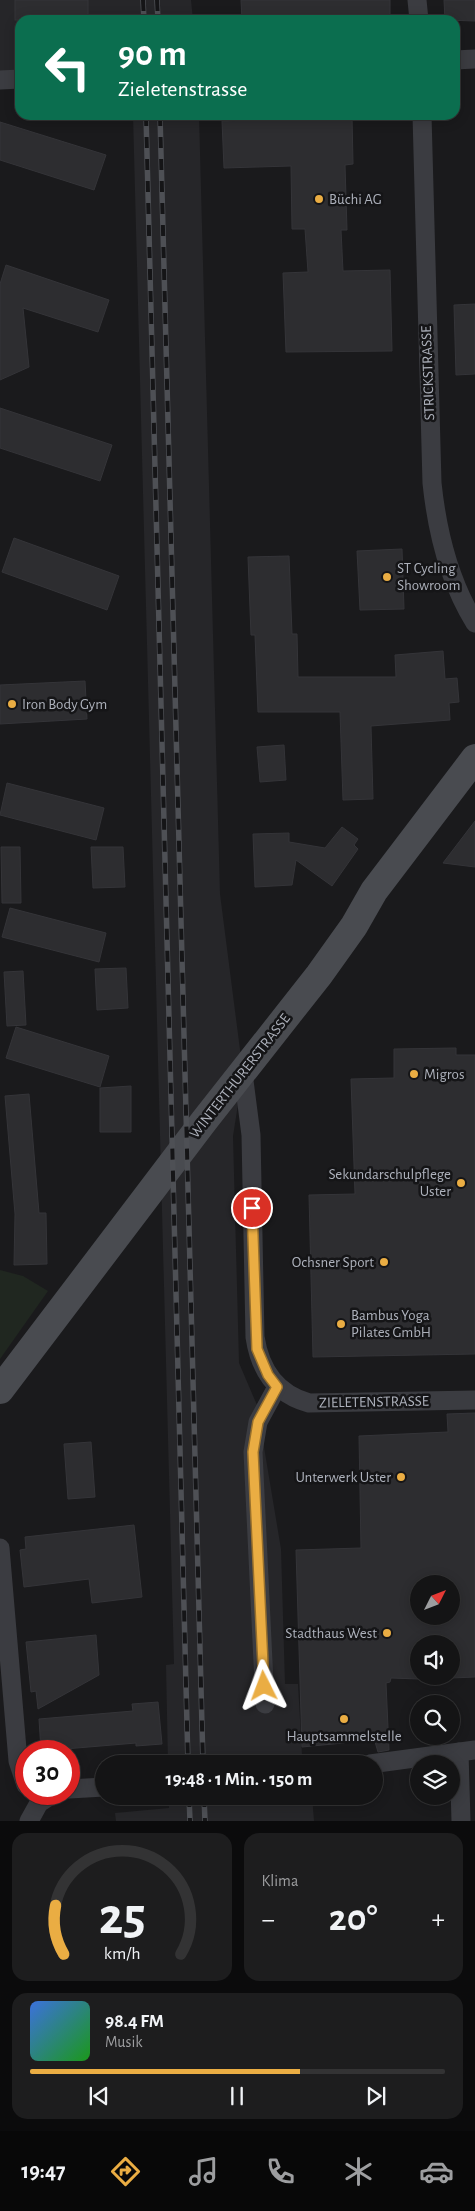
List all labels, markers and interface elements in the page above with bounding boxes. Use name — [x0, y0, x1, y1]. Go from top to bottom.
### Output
icon: left — [35, 35, 100, 100]
text: 90 m — [118, 37, 187, 72]
text: Zieletenstrasse — [118, 78, 248, 100]
place label: Büchi AG — [329, 192, 382, 207]
marker: Büchi AG — [313, 193, 325, 205]
street label: STRICKSTRASSE — [419, 325, 437, 421]
place label: ST Cycling Showroom — [397, 561, 460, 593]
marker: ST Cycling Showroom — [381, 571, 393, 583]
place label: Iron Body Gym — [22, 697, 107, 712]
marker: Iron Body Gym — [6, 698, 18, 710]
street label: WINTERTHURERSTRASSE — [187, 1011, 293, 1141]
place label: Migros — [424, 1067, 465, 1082]
marker: Migros — [408, 1068, 420, 1080]
place label: Sekundarschulpflege Uster — [328, 1167, 451, 1199]
marker: Sekundarschulpflege Uster — [455, 1177, 467, 1189]
pin — [231, 1187, 273, 1229]
icon: arrive — [238, 1194, 266, 1222]
place label: Ochsner Sport — [292, 1255, 374, 1270]
marker: Ochsner Sport — [378, 1256, 390, 1268]
place label: Bambus Yoga Pilates GmbH — [351, 1308, 431, 1340]
marker: Bambus Yoga Pilates GmbH — [335, 1318, 347, 1330]
street label: ZIELETENSTRASSE — [319, 1394, 429, 1410]
place label: Unterwerk Uster — [295, 1470, 391, 1485]
marker: Unterwerk Uster — [395, 1471, 407, 1483]
north arrow — [410, 1575, 460, 1625]
map controls — [410, 1575, 460, 1805]
place label: Stadthaus West — [285, 1626, 377, 1641]
marker: Stadthaus West — [381, 1627, 393, 1639]
button: sound — [410, 1635, 460, 1685]
position arrow — [237, 1659, 289, 1711]
button: search — [410, 1695, 460, 1745]
marker: Hauptsammelstelle — [338, 1713, 350, 1725]
place label: Hauptsammelstelle — [286, 1729, 402, 1744]
speed limit sign: 30 — [15, 1740, 80, 1805]
button: layers — [410, 1755, 460, 1805]
text: 19:48 · 1 Min. · 150 m — [166, 1770, 312, 1789]
text: Klima — [262, 1873, 298, 1889]
text: 25 — [98, 1891, 145, 1943]
text: 20° — [329, 1900, 378, 1938]
text: − — [262, 1906, 275, 1934]
text: + — [432, 1906, 445, 1934]
text: km/h — [103, 1945, 140, 1963]
text: 98.4 FM — [105, 2012, 164, 2031]
text: Musik — [105, 2034, 143, 2050]
icon: previous — [85, 2082, 113, 2110]
icon: pause — [223, 2082, 251, 2110]
icon: next — [362, 2082, 390, 2110]
icon: directions — [108, 2154, 143, 2189]
icon: music — [186, 2154, 221, 2189]
icon: phone — [263, 2154, 298, 2189]
icon: climate — [341, 2154, 376, 2189]
icon: car — [419, 2154, 454, 2189]
text: 19:47 — [21, 2160, 65, 2182]

